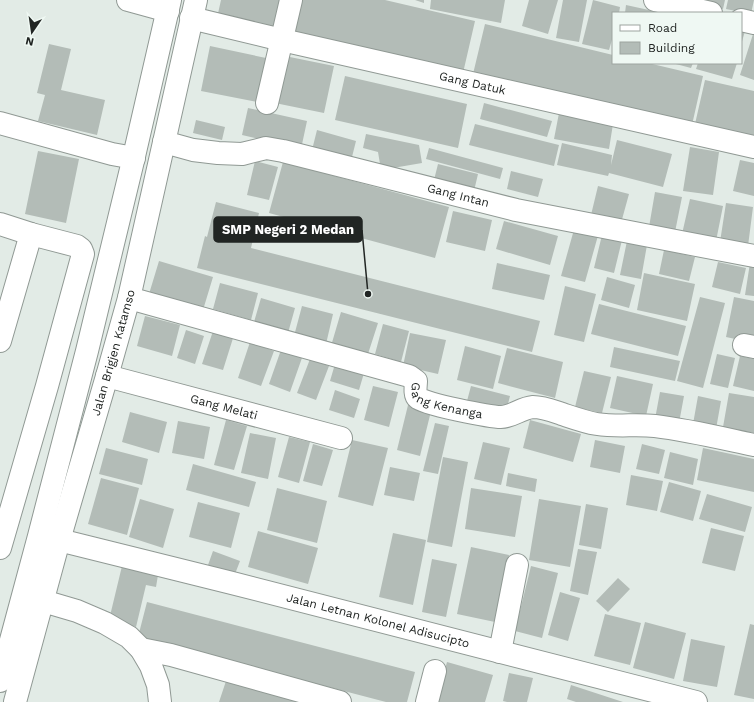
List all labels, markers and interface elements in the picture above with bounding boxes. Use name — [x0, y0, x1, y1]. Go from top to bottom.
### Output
north arrow — [12, 12, 52, 52]
legend — [612, 12, 742, 64]
text: Road — [648, 21, 677, 35]
text: N — [24, 34, 35, 49]
text: Building — [648, 41, 695, 55]
street label: Gang Datuk — [438, 69, 507, 98]
street label: Gang Intan — [426, 181, 491, 210]
callout: SMP Negeri 2 Medan — [214, 217, 362, 242]
text: SMP Negeri 2 Medan — [222, 222, 354, 237]
street label: Jalan Brigjen Katamso — [89, 288, 138, 417]
street label: Gang Kenanga — [408, 382, 484, 421]
street label: Gang Melati — [189, 391, 259, 423]
street label: Jalan Letnan Kolonel Adisucipto — [285, 590, 471, 651]

